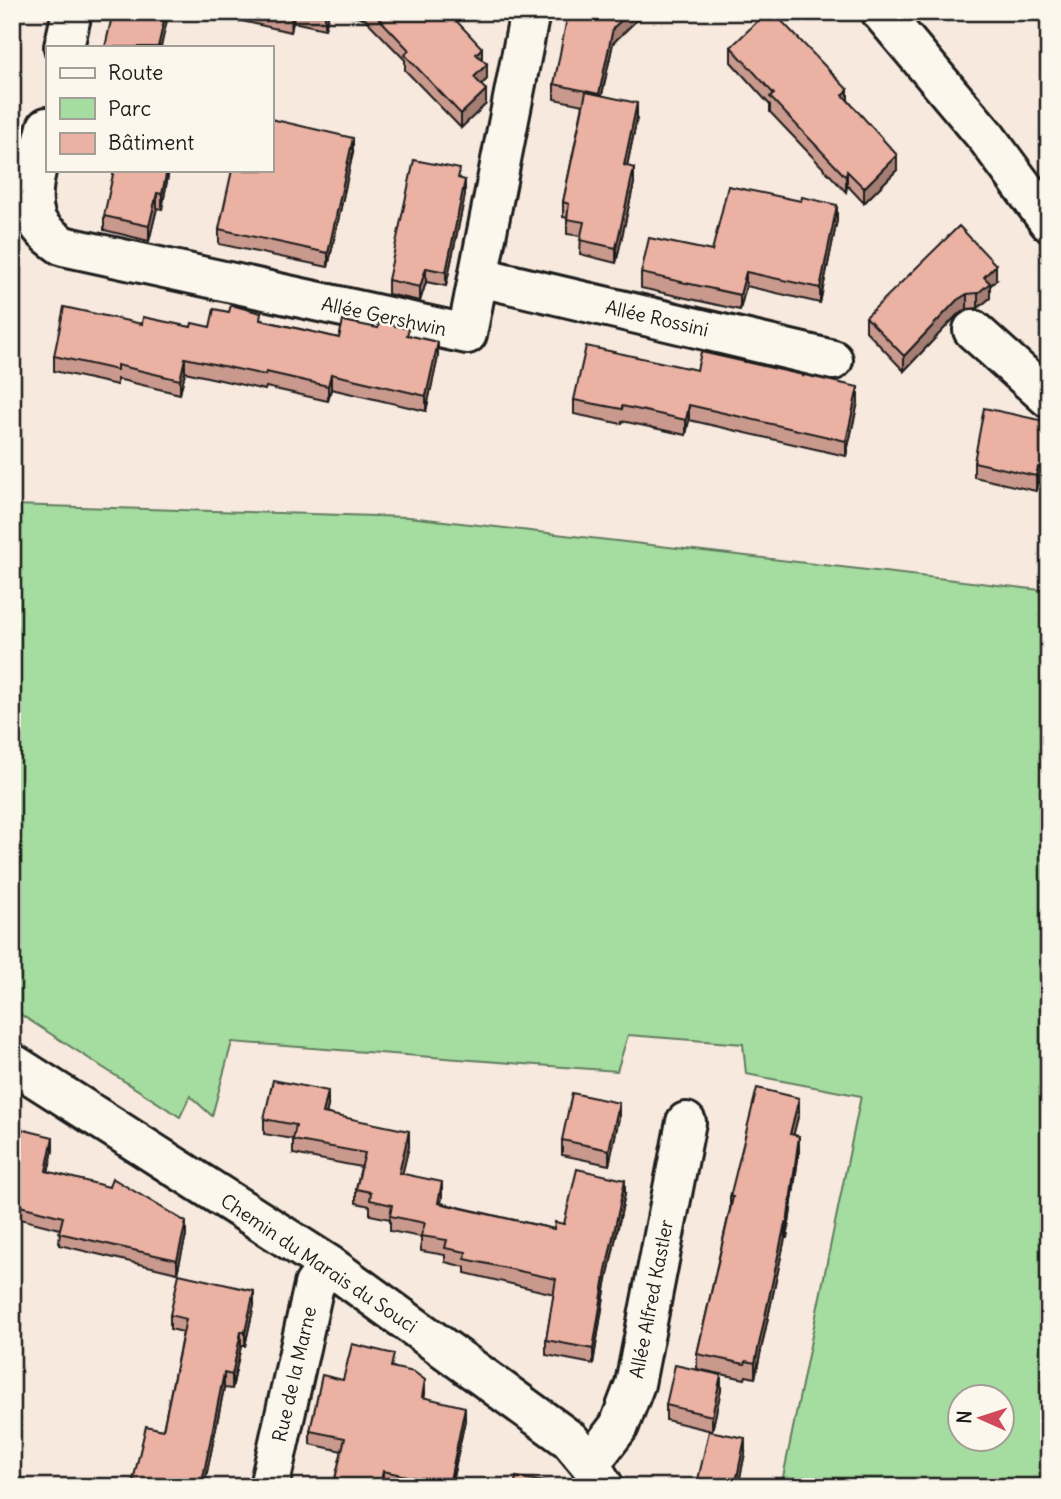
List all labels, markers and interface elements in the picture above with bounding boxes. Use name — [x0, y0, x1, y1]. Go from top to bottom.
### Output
legend — [46, 46, 273, 172]
text: Route — [108, 59, 163, 86]
text: Parc — [108, 95, 151, 122]
text: Bâtiment — [108, 129, 194, 156]
street label: Allée Gershwin — [319, 291, 449, 341]
street label: Allée Rossini — [603, 294, 711, 342]
street label: Chemin du Marais du Souci — [216, 1188, 422, 1338]
street label: Allée Alfred Kastler — [624, 1217, 678, 1380]
street label: Rue de la Marne — [267, 1304, 321, 1444]
north arrow — [946, 1384, 1016, 1454]
text: N — [952, 1410, 976, 1424]

